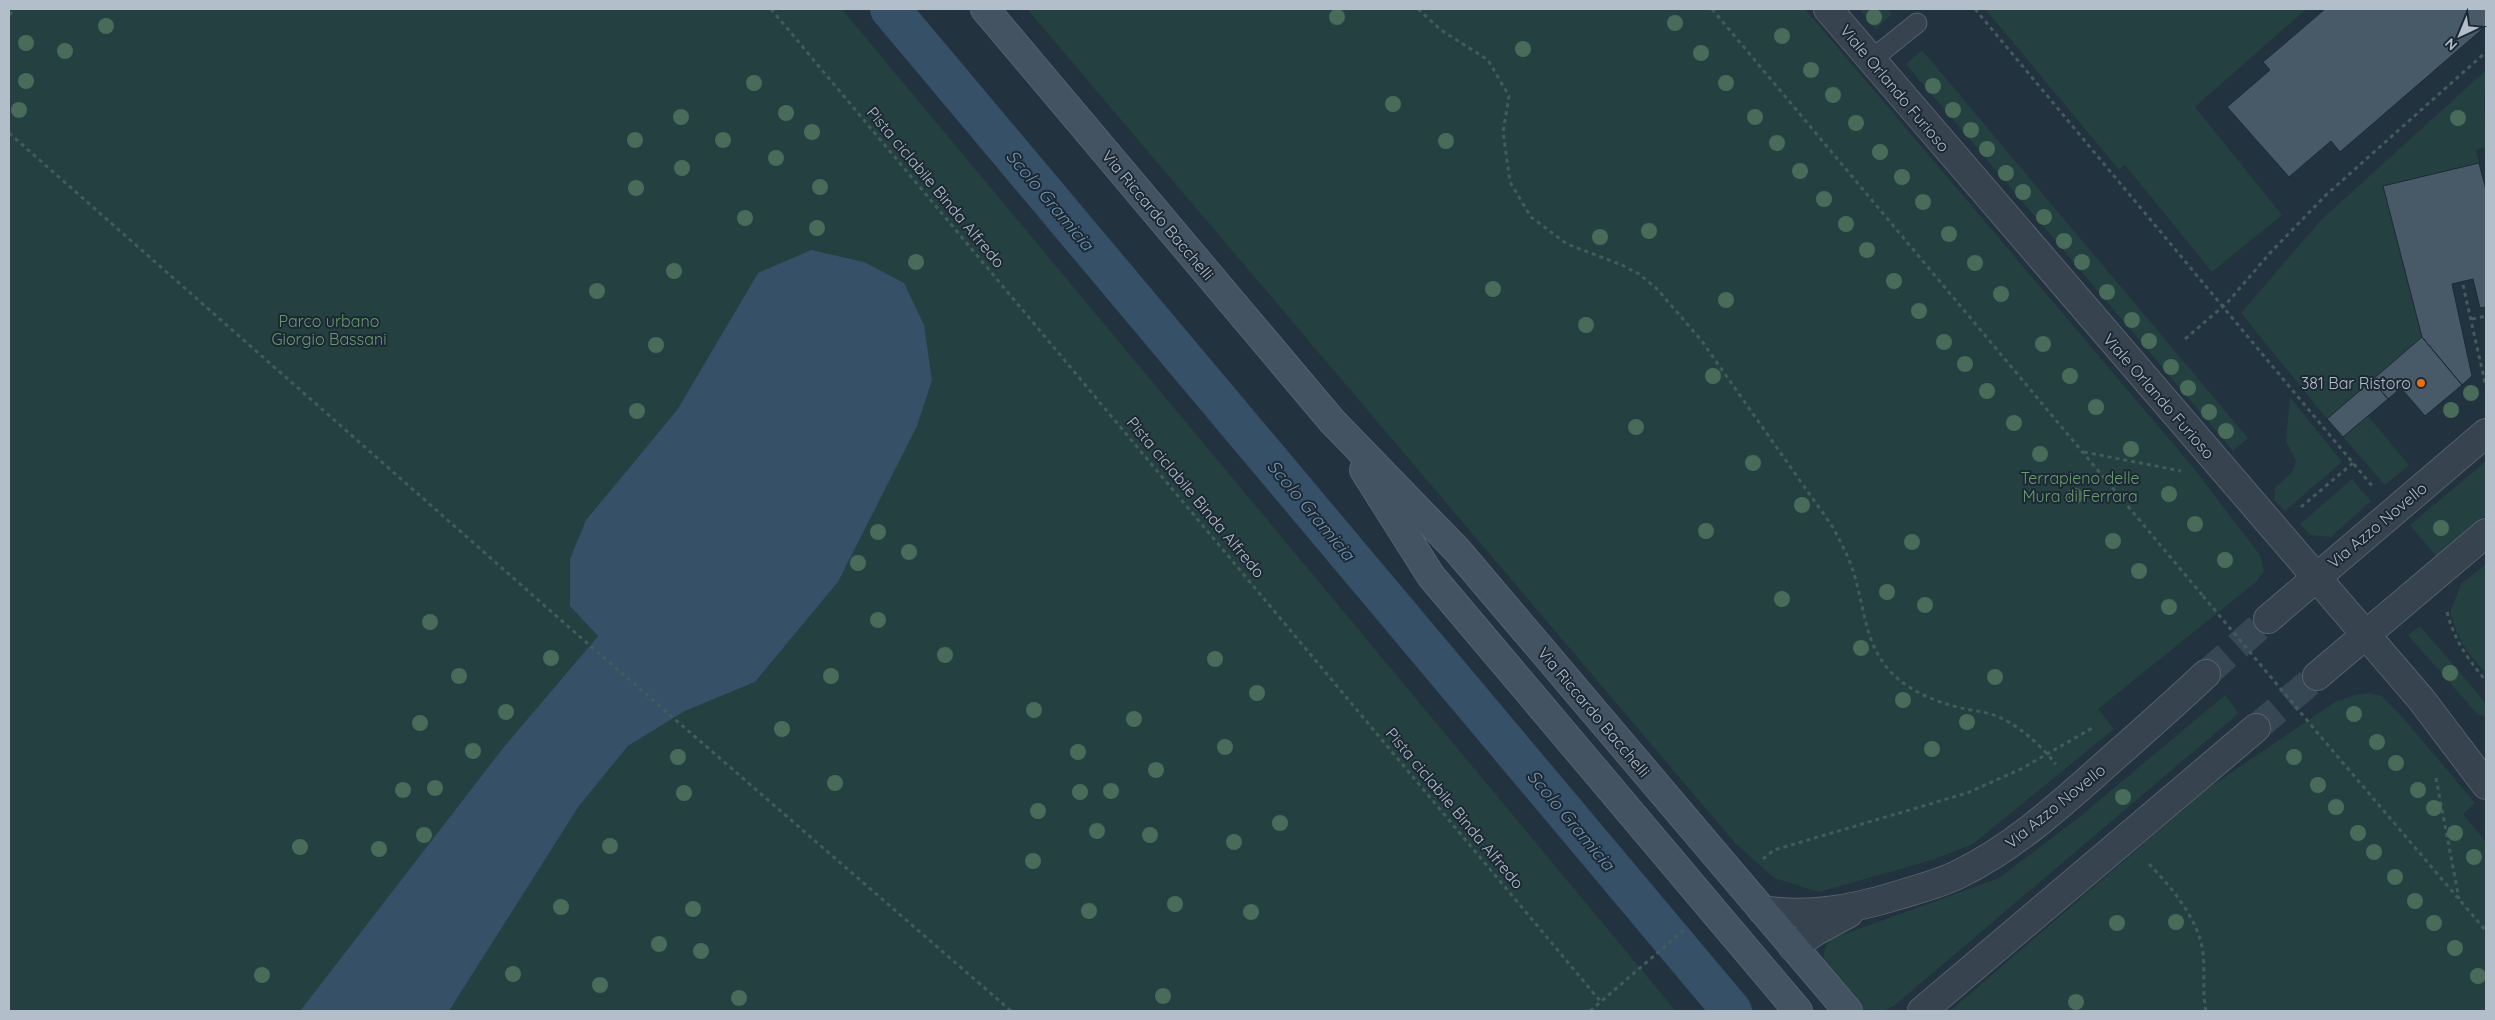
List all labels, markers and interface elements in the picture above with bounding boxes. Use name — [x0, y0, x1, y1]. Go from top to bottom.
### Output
north arrow — [2435, 10, 2485, 60]
street label: Viale Orlando Furioso — [1836, 20, 1954, 156]
text: N — [2441, 34, 2461, 54]
street label: Pista ciclabile Binda Alfredo — [863, 102, 1009, 272]
water label: Scolo Gramicia — [1001, 145, 1100, 256]
street label: Via Riccardo Bacchelli — [1098, 146, 1218, 284]
park label: Parco urbano Giorgio Bassani — [271, 311, 387, 349]
street label: Viale Orlando Furioso — [2099, 329, 2219, 463]
place label: 381 Bar Ristoro — [2301, 373, 2411, 393]
marker: 381 Bar Ristoro — [2415, 377, 2427, 389]
street label: Pista ciclabile Binda Alfredo — [1123, 412, 1269, 582]
water label: Scolo Gramicia — [1262, 455, 1361, 566]
park label: Terrapieno delle Mura di Ferrara — [2020, 468, 2140, 506]
street label: Via Azzo Novello — [2323, 478, 2431, 572]
street label: Via Riccardo Bacchelli — [1534, 643, 1654, 781]
street label: Pista ciclabile Binda Alfredo — [1382, 723, 1528, 893]
street label: Via Azzo Novello — [2001, 759, 2109, 853]
water label: Scolo Gramicia — [1522, 765, 1621, 876]

